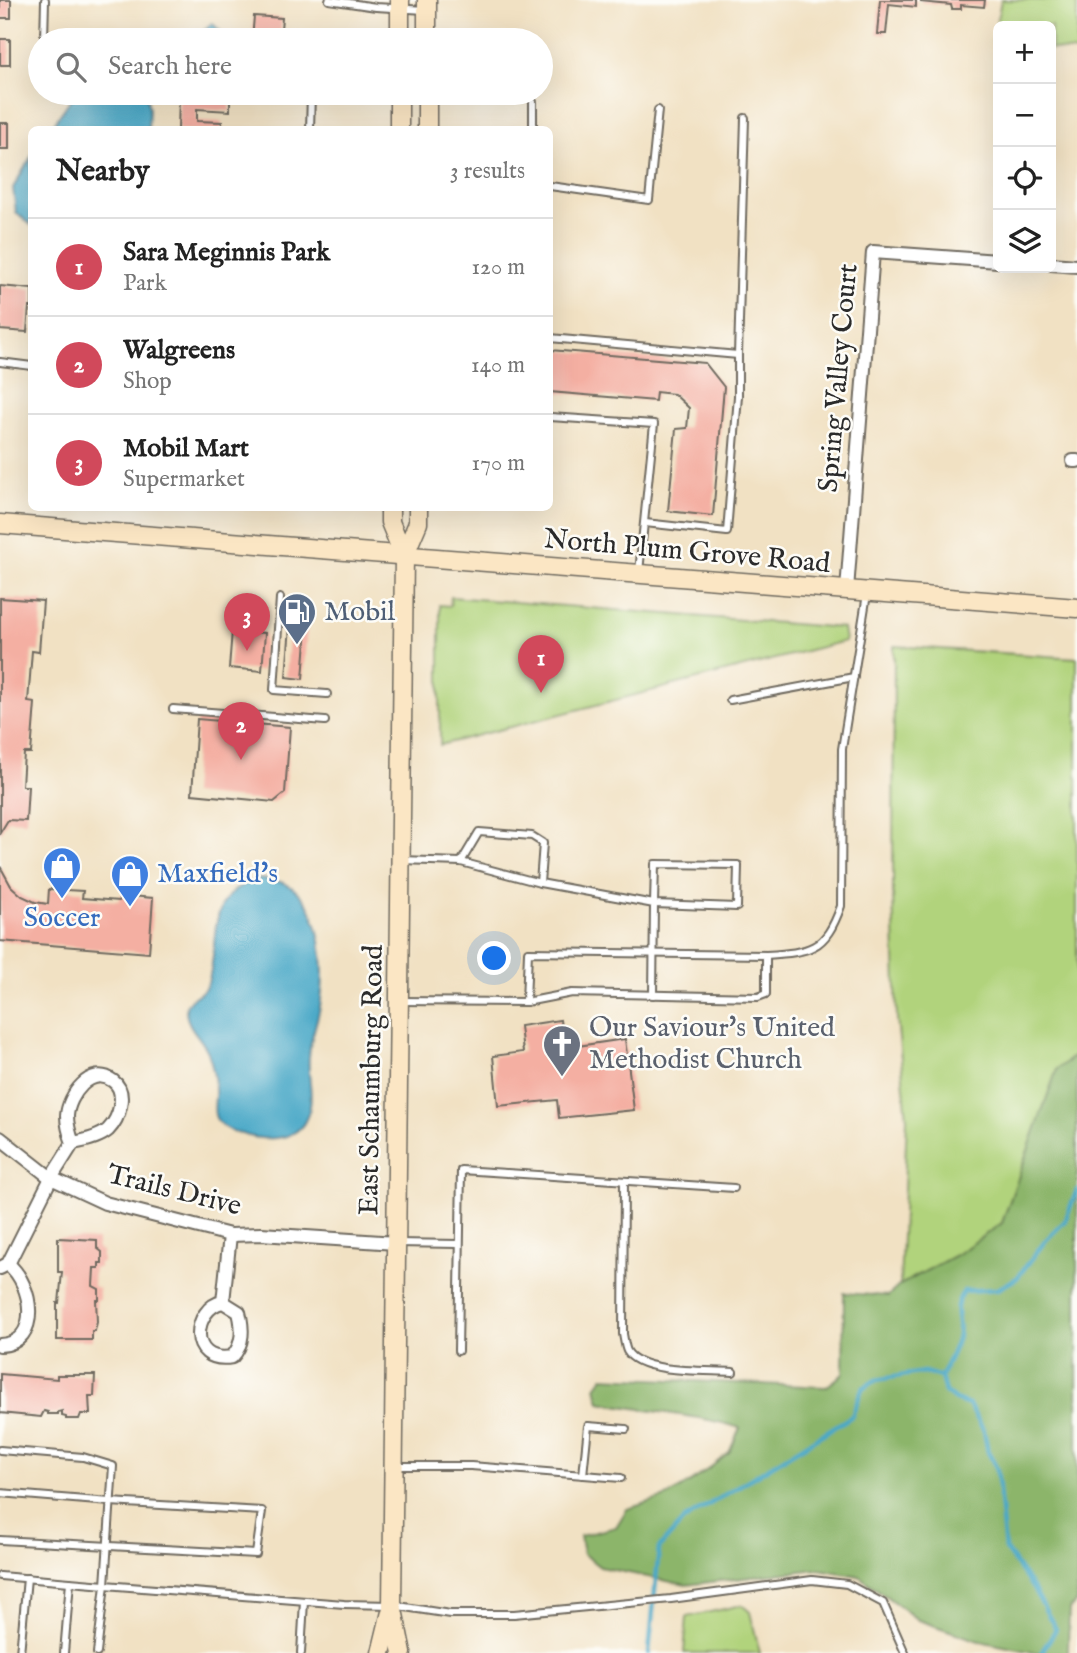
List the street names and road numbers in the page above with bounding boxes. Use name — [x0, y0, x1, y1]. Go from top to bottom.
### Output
street label: Spring Valley Court — [812, 262, 866, 494]
street label: North Plum Grove Road — [542, 522, 832, 582]
street label: East Schaumburg Road — [352, 944, 392, 1216]
street label: Trails Drive — [103, 1157, 245, 1225]

